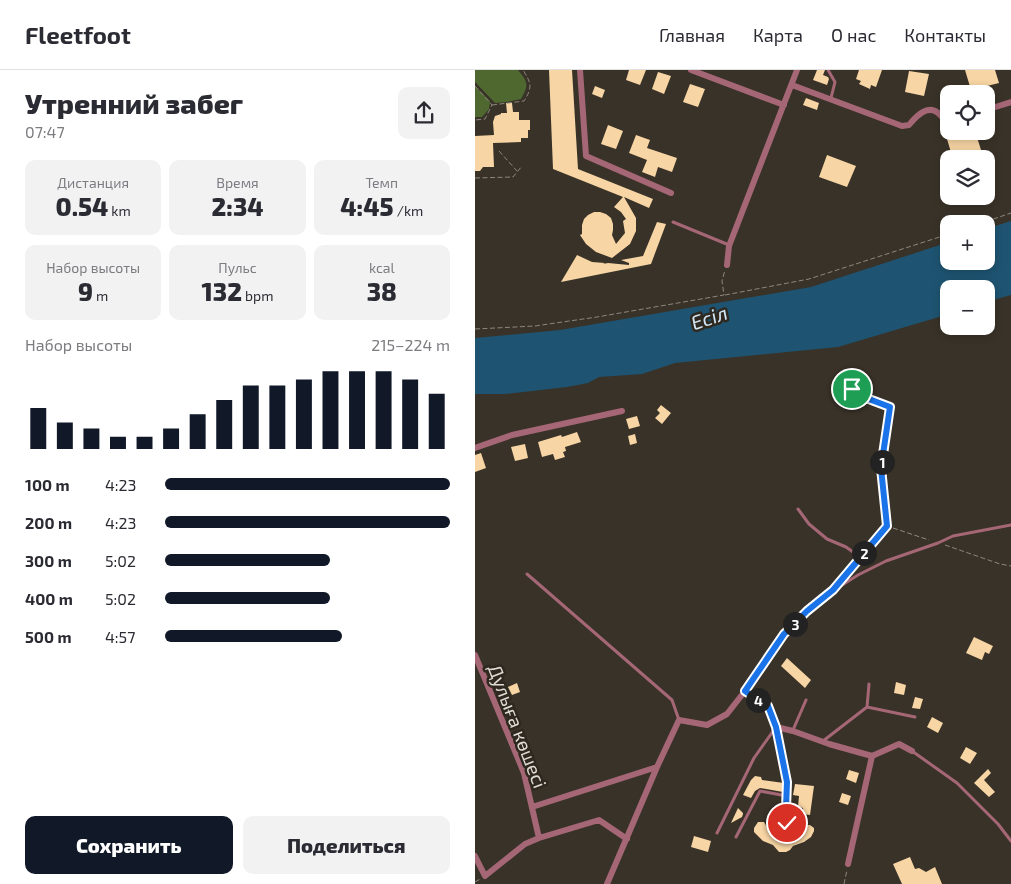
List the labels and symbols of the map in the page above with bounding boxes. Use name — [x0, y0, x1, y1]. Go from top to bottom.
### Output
water label: Есіл — [688, 300, 730, 334]
pin — [831, 368, 873, 410]
pin: 1 — [869, 450, 895, 474]
pin: 2 — [851, 540, 877, 566]
pin: 3 — [783, 612, 807, 636]
street label: Дулыға көшесі — [483, 661, 552, 792]
pin: 4 — [745, 688, 771, 712]
pin — [766, 802, 808, 844]

